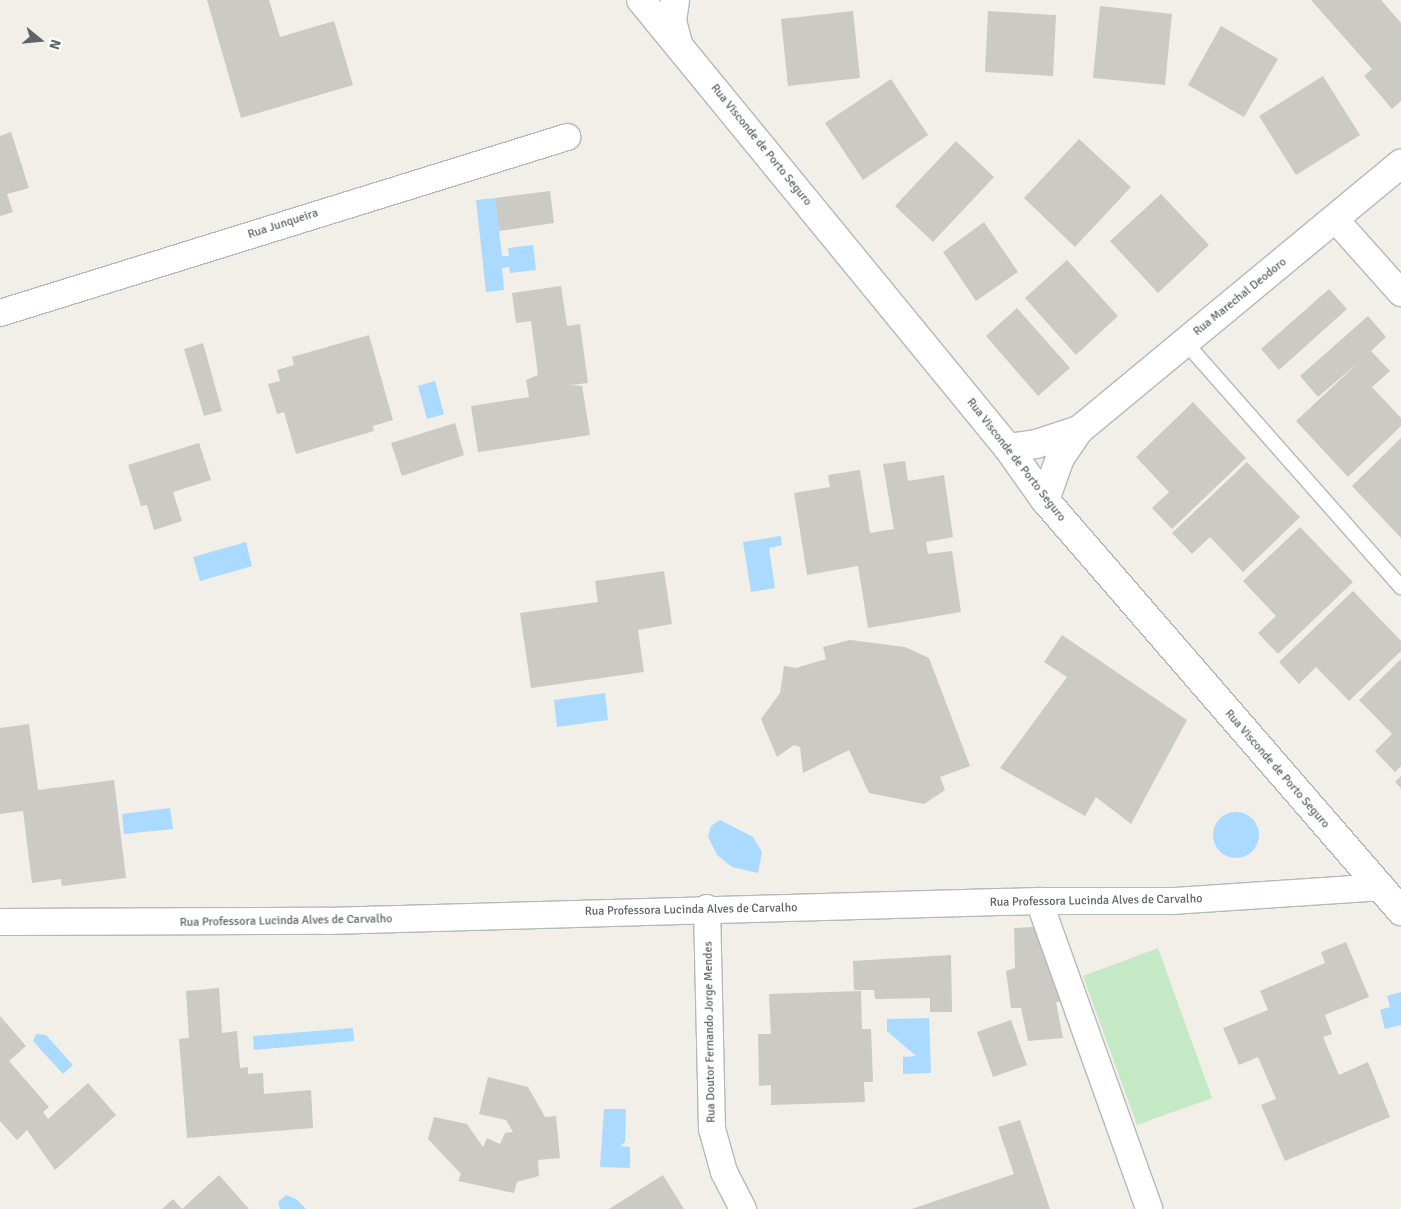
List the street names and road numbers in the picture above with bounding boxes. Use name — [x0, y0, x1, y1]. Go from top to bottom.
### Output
street label: Rua Visconde de Porto Seguro — [707, 81, 815, 209]
street label: Rua Junqueira — [246, 206, 320, 242]
street label: Rua Marechal Deodoro — [1191, 255, 1289, 339]
street label: Rua Visconde de Porto Seguro — [963, 396, 1069, 524]
street label: Rua Visconde de Porto Seguro — [1222, 707, 1332, 831]
street label: Rua Professora Lucinda Alves de Carvalho — [990, 892, 1202, 910]
street label: Rua Professora Lucinda Alves de Carvalho — [585, 901, 797, 919]
street label: Rua Professora Lucinda Alves de Carvalho — [180, 912, 392, 930]
street label: Rua Doutor Fernando Jorge Mendes — [701, 941, 719, 1123]

